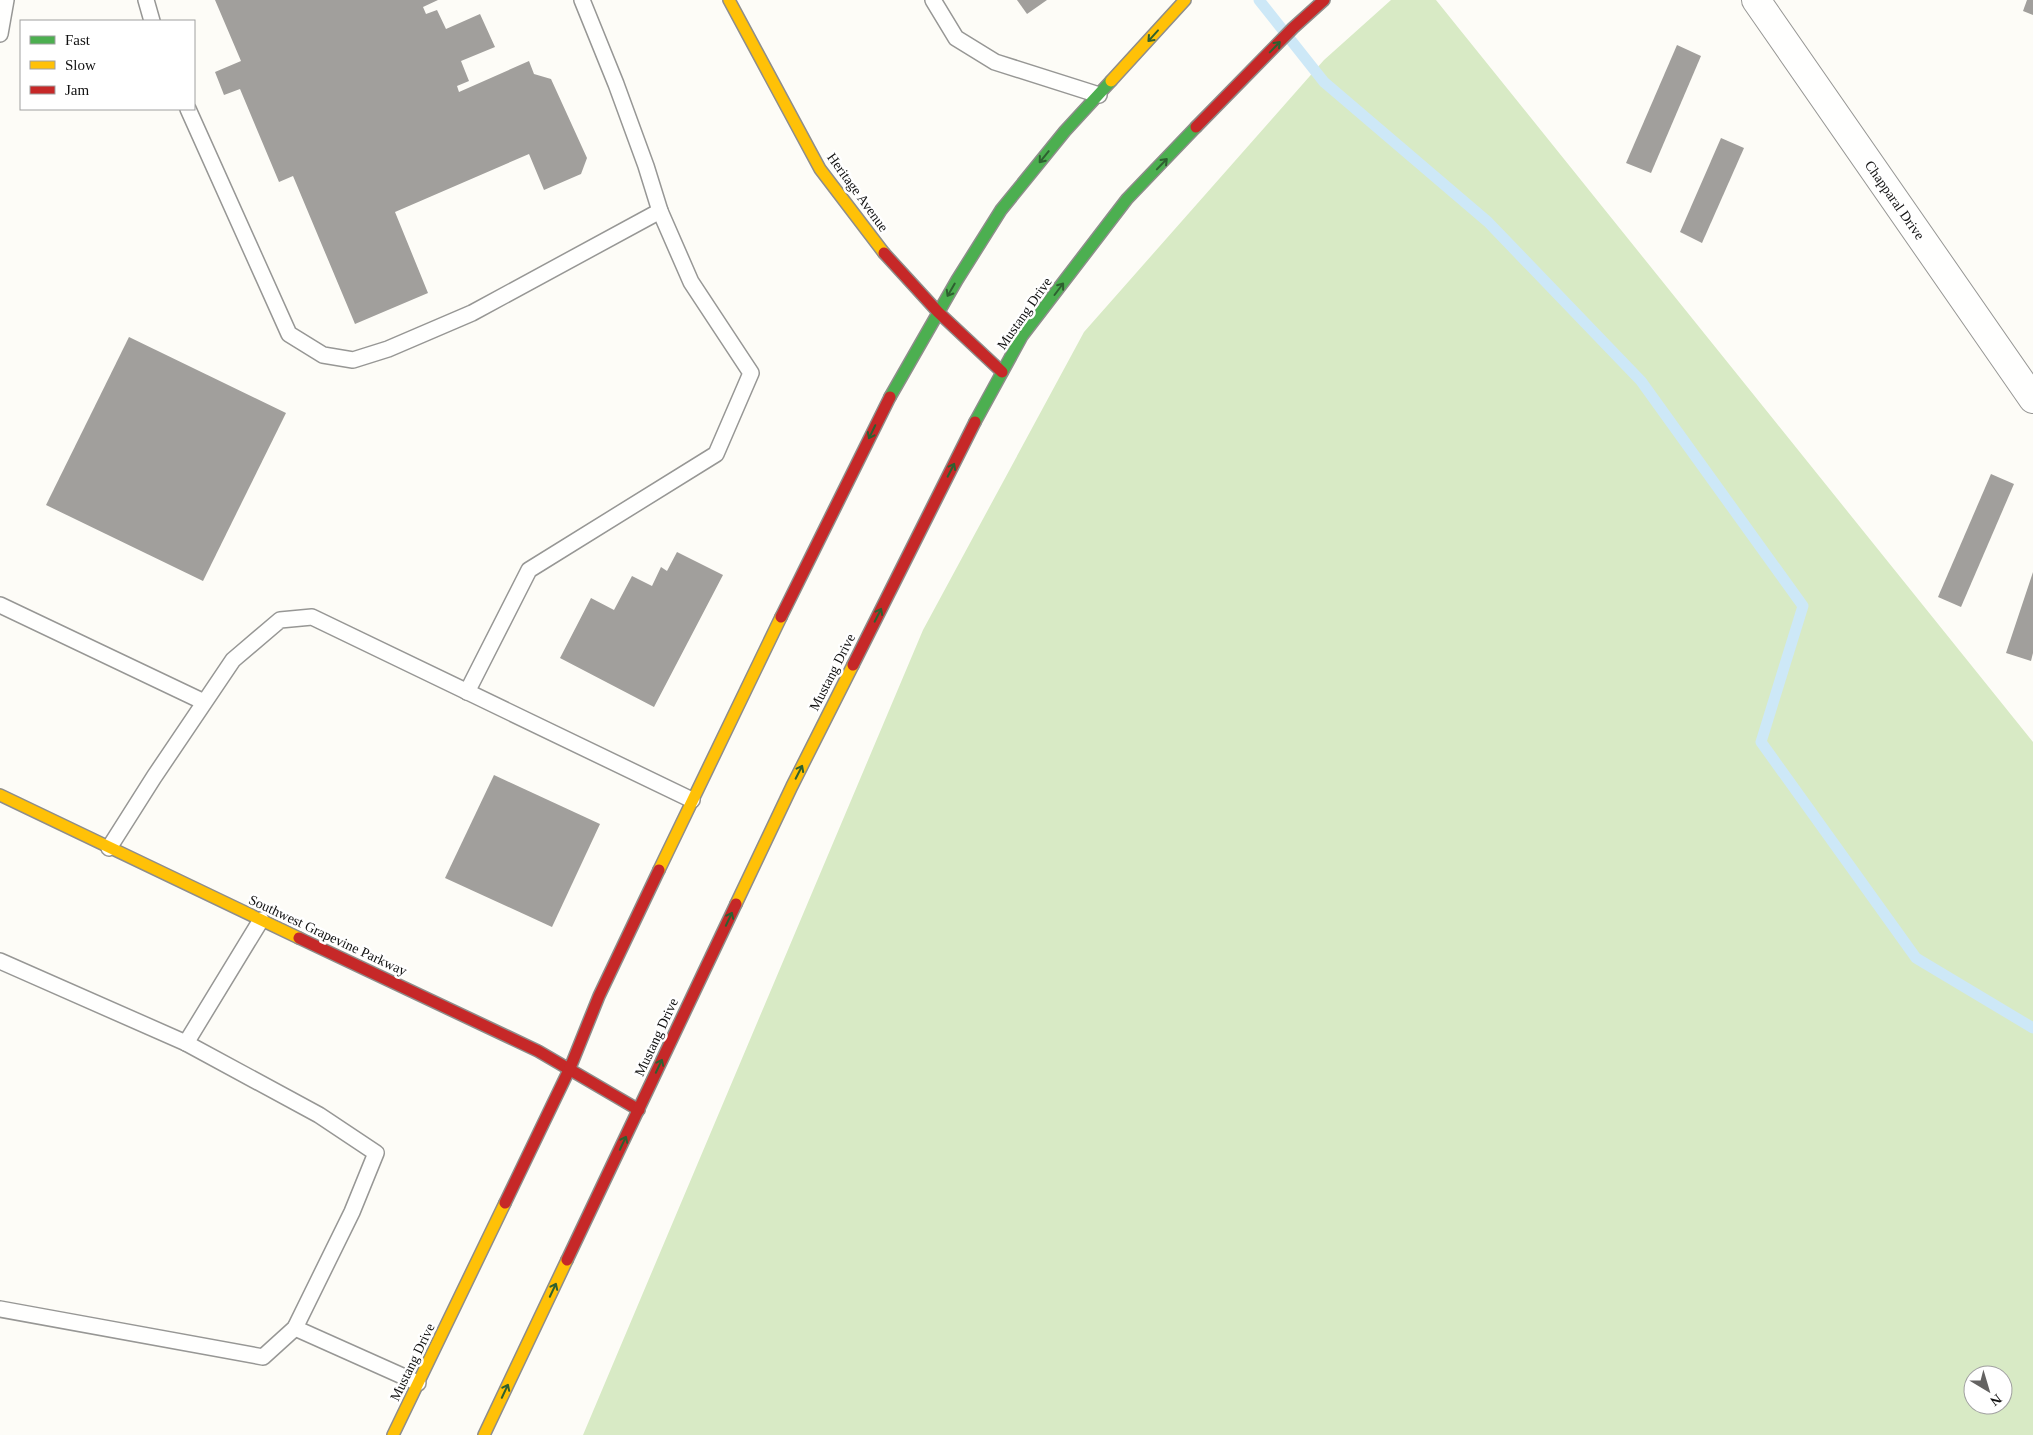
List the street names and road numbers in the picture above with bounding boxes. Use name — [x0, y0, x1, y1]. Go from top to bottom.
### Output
street label: Heritage Avenue — [824, 150, 891, 234]
street label: Chapparal Drive — [1862, 158, 1927, 243]
street label: Mustang Drive — [994, 274, 1055, 352]
street label: Mustang Drive — [807, 631, 858, 713]
street label: Southwest Grapevine Parkway — [246, 892, 409, 979]
street label: Mustang Drive — [632, 996, 681, 1079]
street label: Mustang Drive — [387, 1321, 438, 1403]

